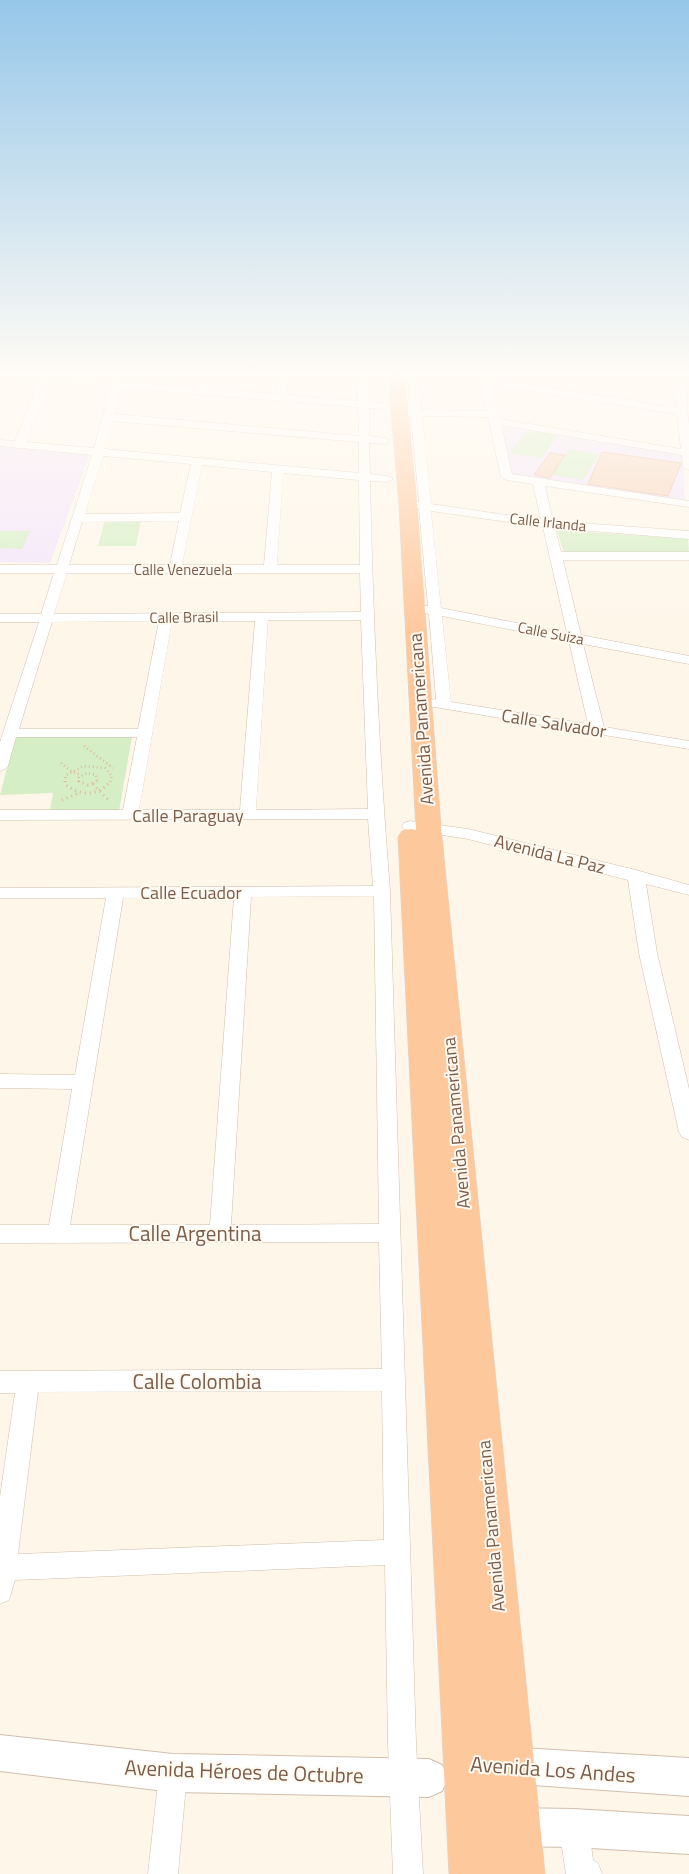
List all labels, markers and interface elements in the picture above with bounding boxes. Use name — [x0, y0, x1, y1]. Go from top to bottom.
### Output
street label: Calle Irlanda — [509, 507, 588, 538]
street label: Calle Venezuela — [134, 558, 233, 581]
street label: Calle Brasil — [149, 605, 219, 629]
street label: Calle Suiza — [516, 615, 587, 651]
street label: Avenida Panamericana — [402, 632, 440, 806]
street label: Calle Salvador — [500, 701, 608, 745]
street label: Calle Paraguay — [132, 802, 244, 829]
street label: Avenida La Paz — [492, 827, 608, 881]
street label: Calle Ecuador — [140, 879, 242, 906]
street label: Avenida Panamericana — [435, 1036, 477, 1210]
street label: Calle Argentina — [129, 1217, 262, 1249]
street label: Calle Colombia — [133, 1365, 262, 1397]
street label: Avenida Panamericana — [470, 1439, 512, 1613]
street label: Avenida Los Andes — [469, 1747, 637, 1791]
street label: Avenida Héroes de Octubre — [124, 1751, 364, 1791]

